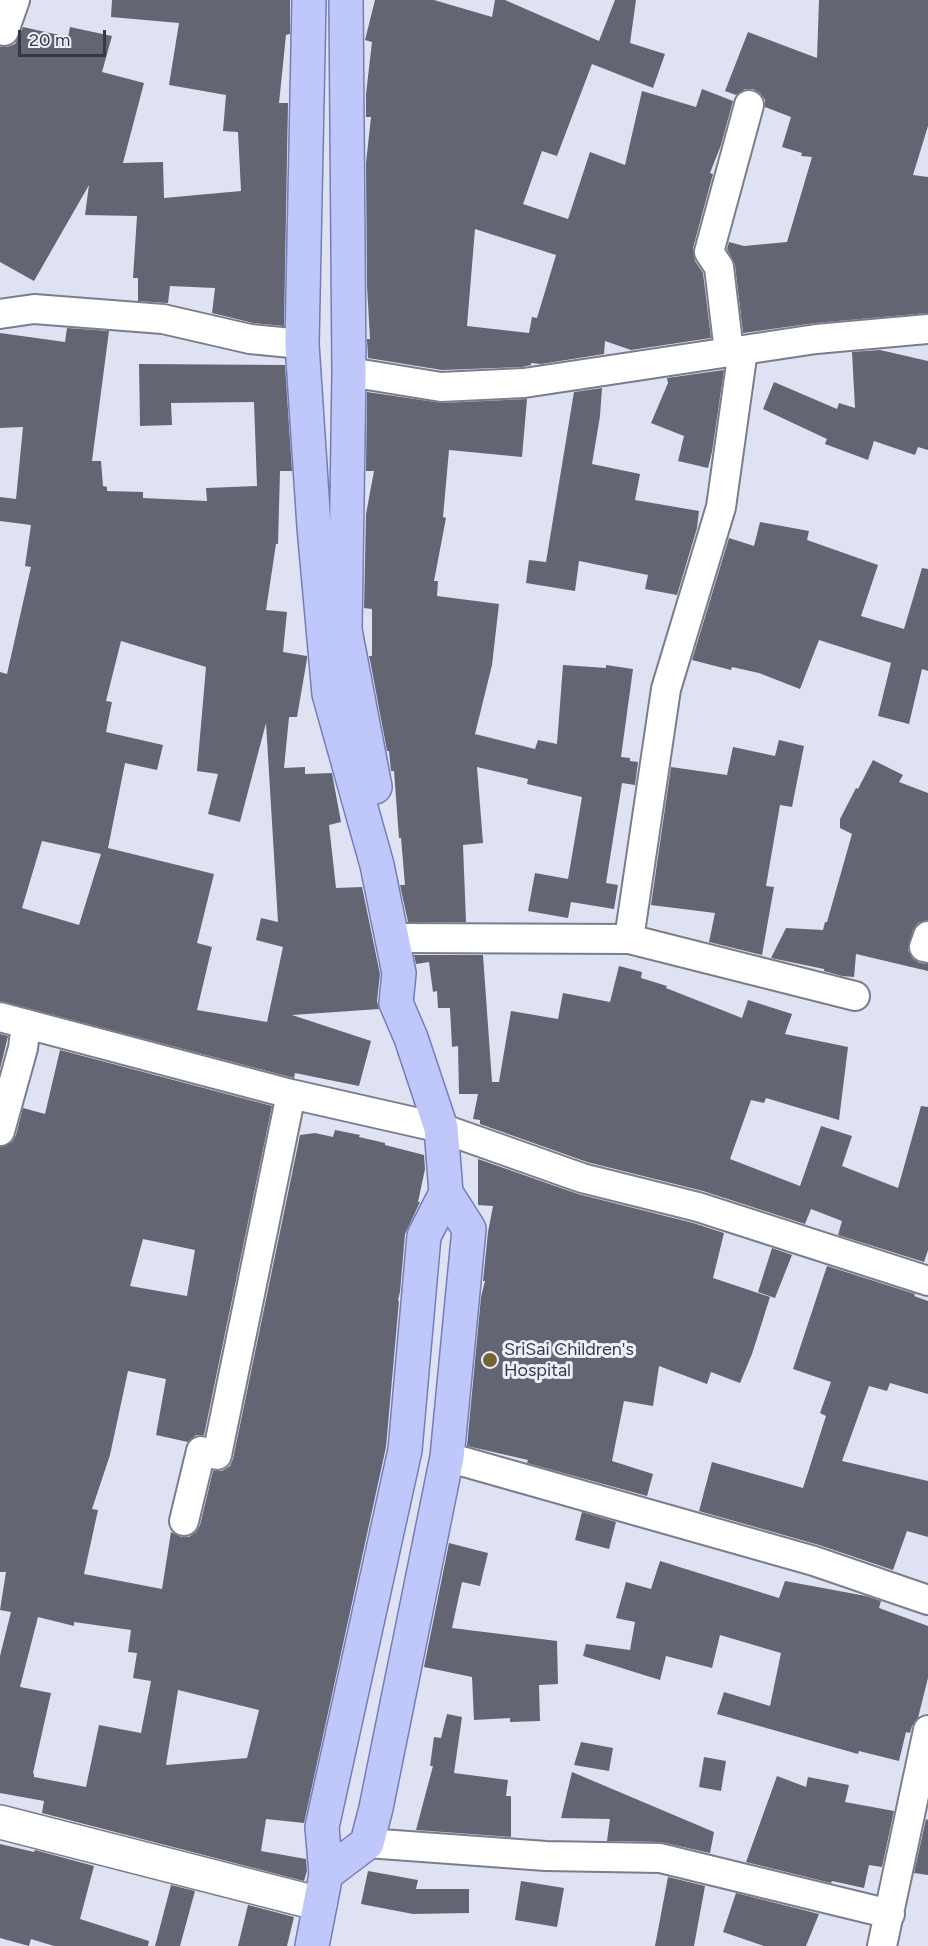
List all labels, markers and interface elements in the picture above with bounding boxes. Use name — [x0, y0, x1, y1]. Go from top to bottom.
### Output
scale bar — [21, 18, 110, 56]
text: 20 m — [29, 29, 70, 51]
place label: SriSai Children's Hospital — [504, 1339, 634, 1382]
marker: SriSai Children's Hospital — [481, 1351, 499, 1369]

